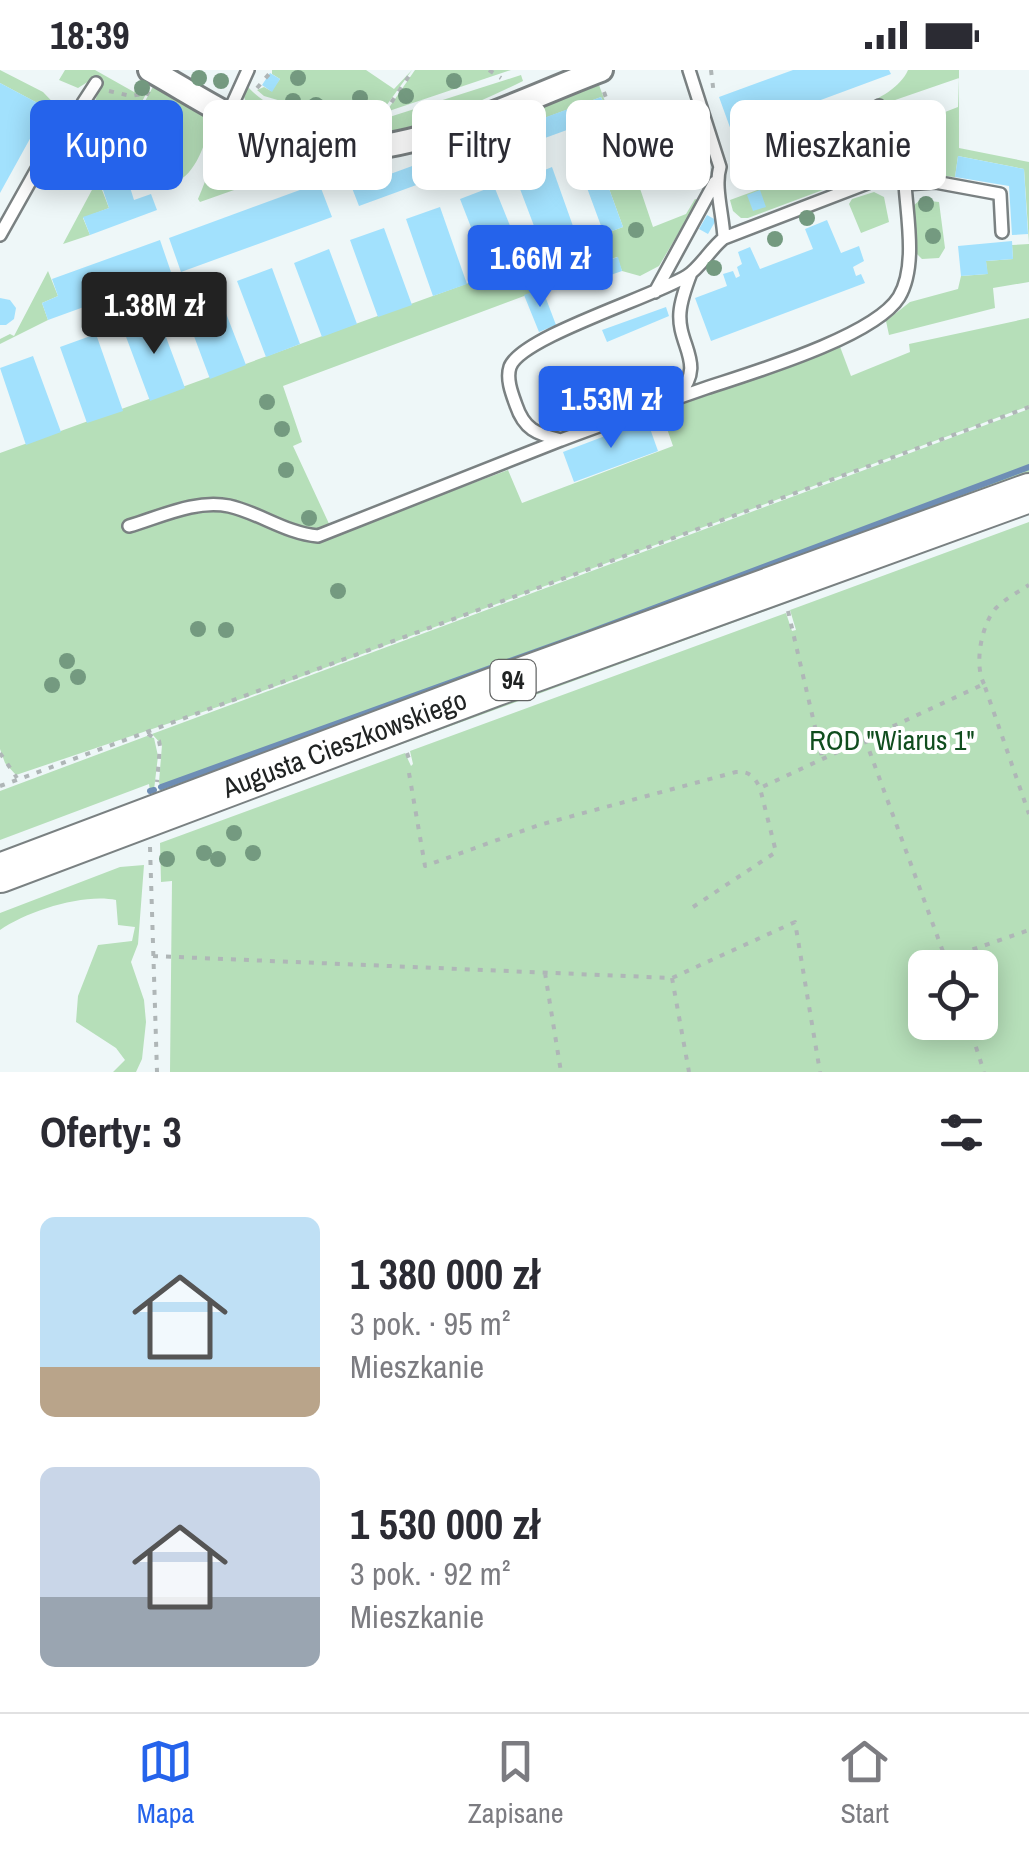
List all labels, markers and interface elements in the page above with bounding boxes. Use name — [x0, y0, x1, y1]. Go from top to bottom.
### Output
text: 18:39 — [50, 10, 130, 61]
chip: Kupno — [30, 100, 183, 190]
chip: Wynajem — [203, 100, 392, 190]
chip: Filtry — [412, 100, 546, 190]
chip: Nowe — [566, 100, 710, 190]
chip: Mieszkanie — [730, 100, 946, 190]
pin: 1.66M zł — [437, 225, 643, 310]
text: 1.66M zł — [490, 236, 590, 279]
pin: 1.38M zł — [51, 272, 257, 357]
text: 1.38M zł — [104, 283, 204, 326]
pin: 1.53M zł — [508, 366, 714, 451]
text: 1.53M zł — [561, 377, 661, 420]
road number: 94 — [490, 660, 536, 700]
street label: Augusta Cieszkowskiego — [216, 680, 472, 807]
park label: ROD "Wiarus 1" — [809, 721, 975, 759]
map controls — [908, 950, 998, 1040]
button: locate — [908, 950, 998, 1040]
text: Oferty: 3 — [40, 1104, 182, 1160]
icon: filters — [934, 1105, 989, 1160]
text: 1 380 000 zł — [350, 1246, 540, 1302]
icon: home — [120, 1257, 240, 1377]
text: 3 pok. · 95 m² — [350, 1302, 510, 1345]
text: Mieszkanie — [350, 1345, 484, 1388]
text: 1 530 000 zł — [350, 1496, 540, 1552]
icon: home — [120, 1507, 240, 1627]
text: 3 pok. · 92 m² — [350, 1552, 510, 1595]
text: Mieszkanie — [350, 1595, 484, 1638]
tab: Mapa — [137, 1734, 194, 1832]
tab: Zapisane — [468, 1734, 564, 1832]
tab: Start — [837, 1734, 892, 1832]

